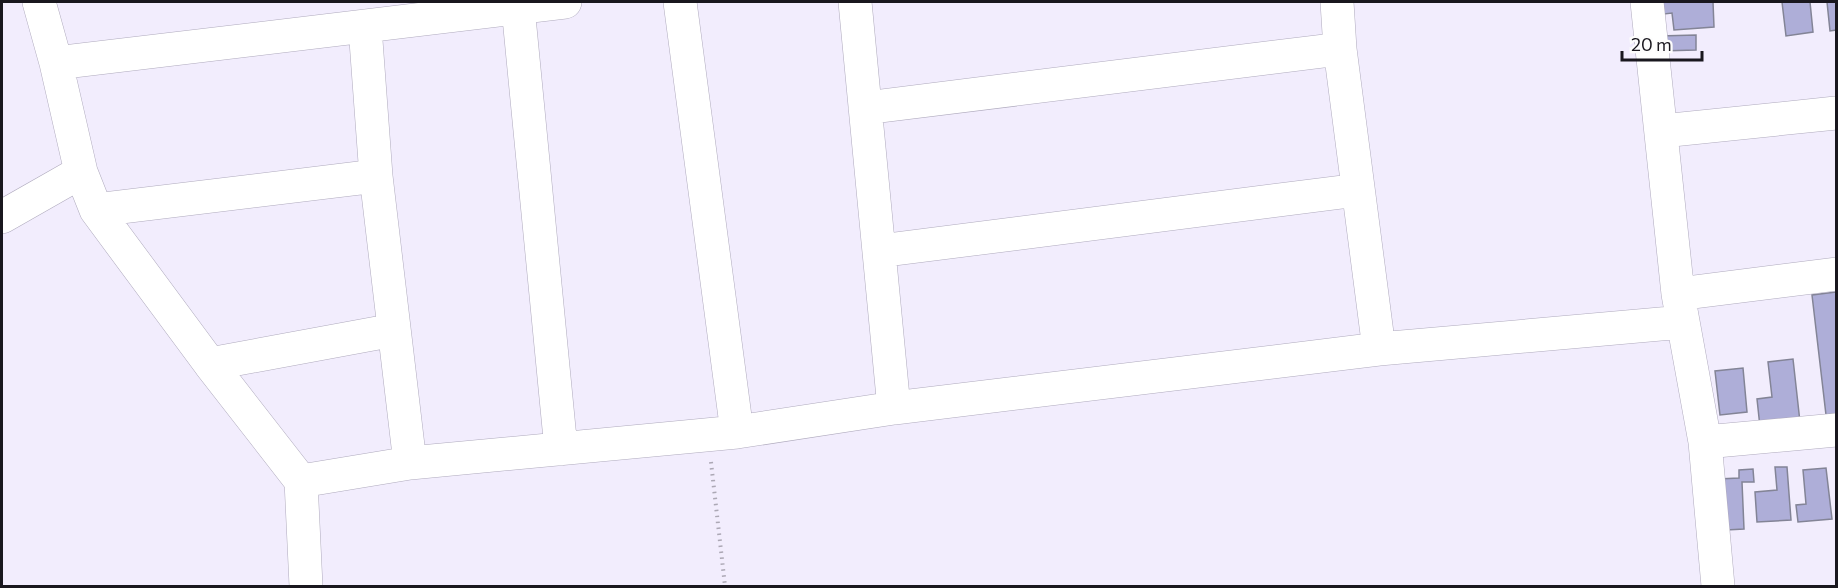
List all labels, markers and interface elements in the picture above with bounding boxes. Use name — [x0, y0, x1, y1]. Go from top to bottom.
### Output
scale bar — [1622, 24, 1702, 62]
text: 20 m — [1631, 33, 1672, 55]

